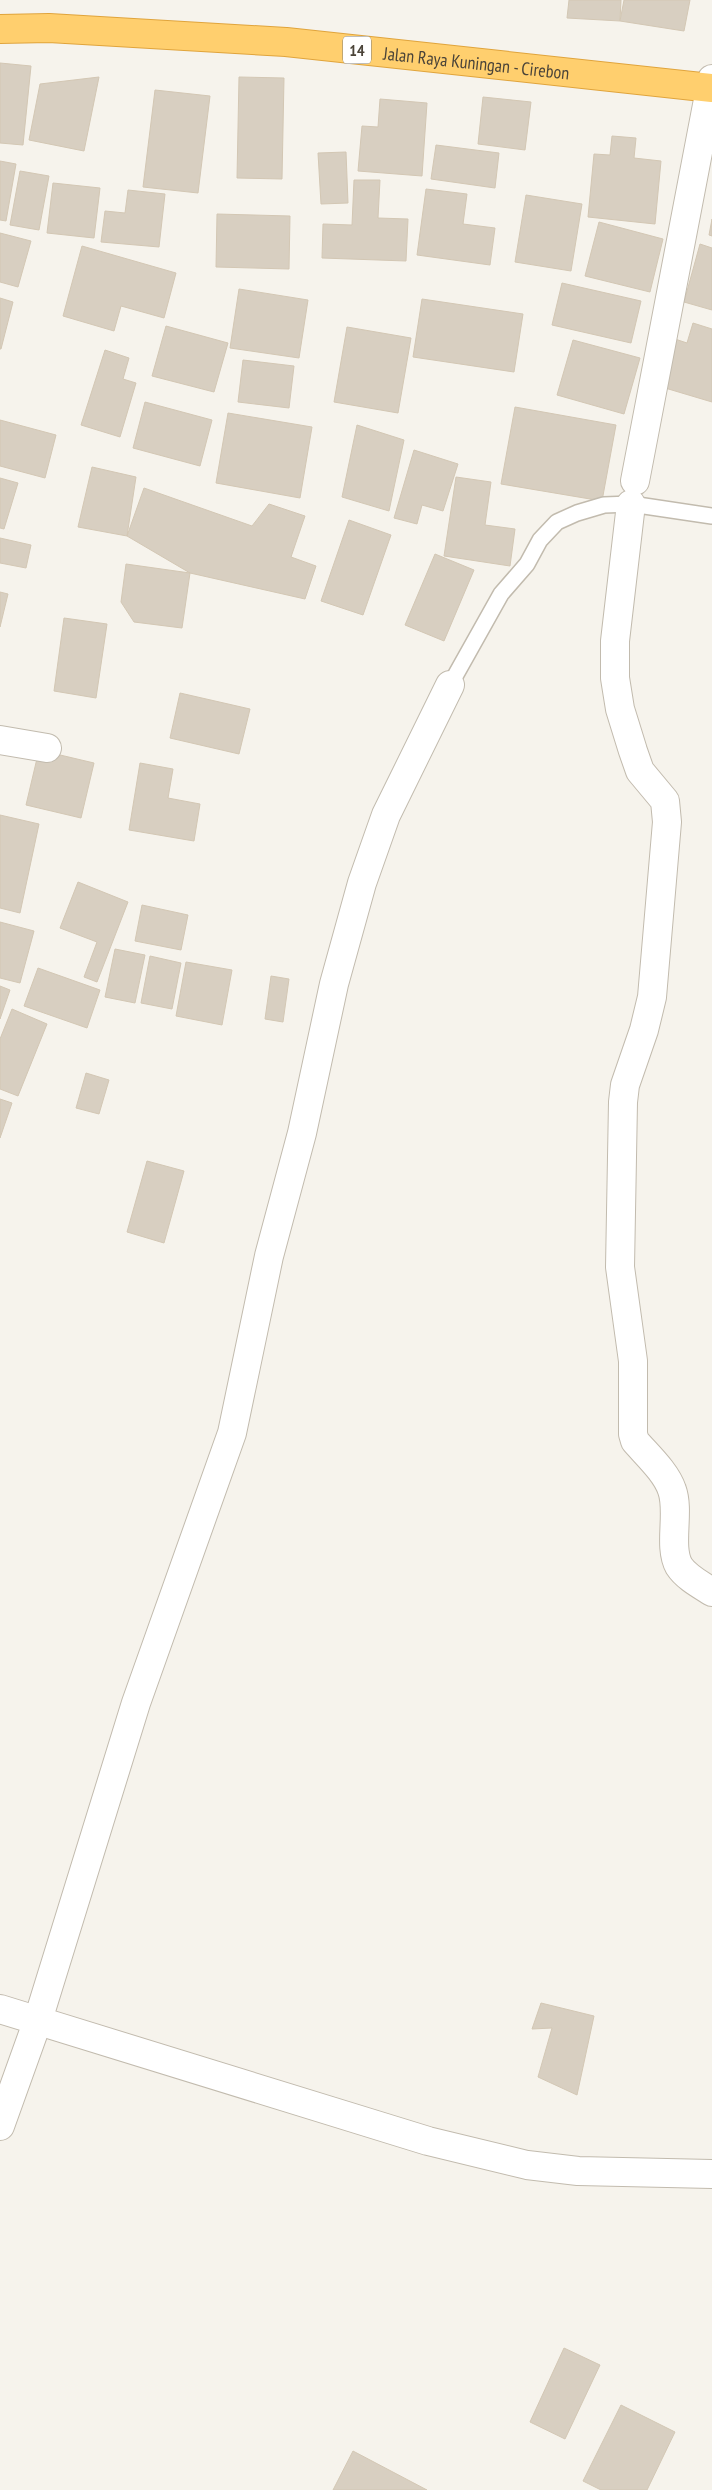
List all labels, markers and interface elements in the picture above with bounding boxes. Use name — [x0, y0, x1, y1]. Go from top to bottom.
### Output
road number: 14 — [343, 36, 371, 64]
street label: Jalan Raya Kuningan - Cirebon — [381, 41, 571, 84]

